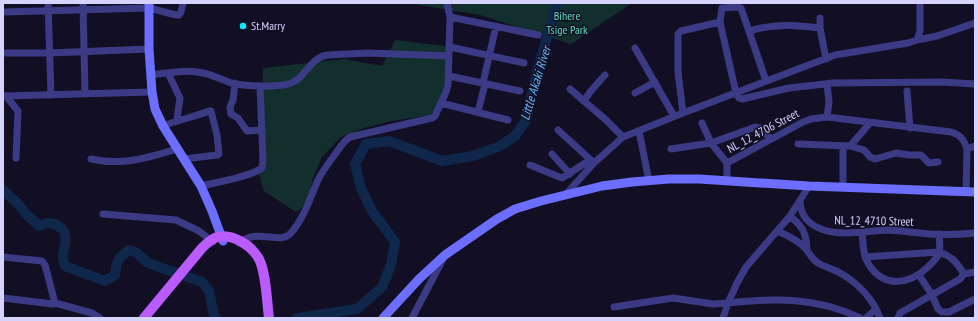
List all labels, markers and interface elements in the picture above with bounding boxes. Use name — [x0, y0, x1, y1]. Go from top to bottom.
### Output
park label: Bihere Tsige Park — [546, 8, 588, 37]
place label: St.Marry — [251, 18, 286, 33]
marker: St.Marry — [238, 21, 248, 31]
water label: Little Akaki River — [516, 42, 555, 122]
street label: NL_12_4706 Street — [724, 105, 802, 156]
street label: NL_12_4710 Street — [834, 212, 914, 229]

